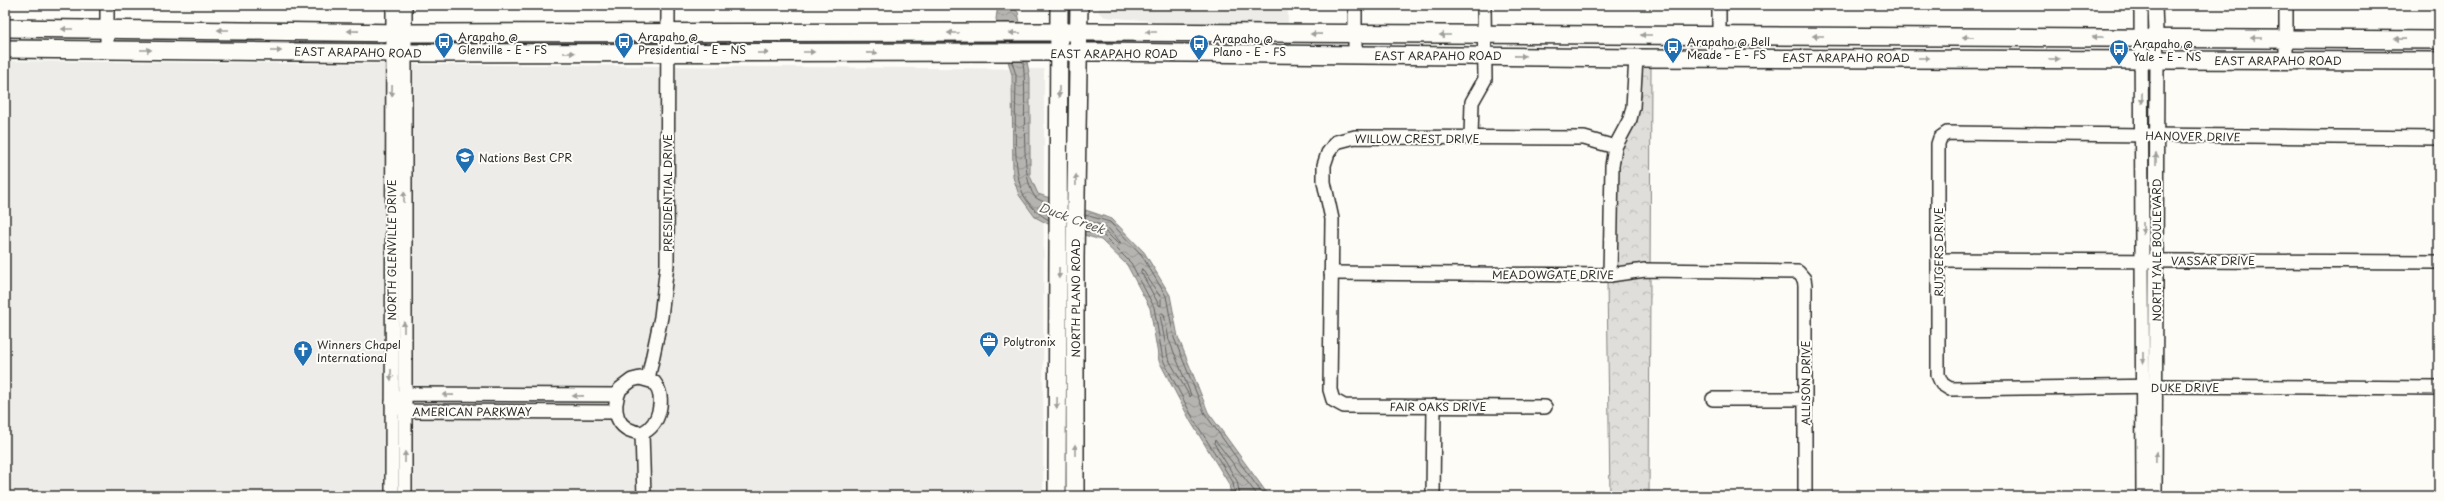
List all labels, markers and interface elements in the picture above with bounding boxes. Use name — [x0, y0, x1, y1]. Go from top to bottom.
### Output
one-way arrow — [60, 26, 73, 32]
one-way arrow — [216, 27, 229, 33]
one-way arrow — [347, 28, 359, 35]
place label: Arapaho @ Glenville - E - FS — [458, 28, 547, 58]
place label: Arapaho @ Presidential - E - NS — [638, 28, 746, 58]
one-way arrow — [1144, 29, 1157, 35]
one-way arrow — [946, 30, 959, 36]
one-way arrow — [1008, 30, 1021, 36]
place label: Arapaho @ Plano - E - FS — [1213, 30, 1286, 60]
bus stop icon: Arapaho @ Glenville - E - FS — [433, 31, 455, 59]
bus stop icon: Arapaho @ Presidential - E - NS — [613, 31, 635, 59]
one-way arrow — [1309, 31, 1322, 37]
one-way arrow — [1438, 32, 1451, 38]
one-way arrow — [1639, 32, 1652, 38]
bus stop icon: Arapaho @ Plano - E - FS — [1188, 33, 1210, 61]
place label: Arapaho @ Bell Meade - E - FS — [1687, 33, 1770, 63]
one-way arrow — [1811, 33, 1824, 39]
one-way arrow — [1961, 34, 1974, 40]
one-way arrow — [2092, 34, 2104, 41]
place label: Arapaho @ Yale - E - NS — [2133, 35, 2202, 65]
one-way arrow — [2249, 35, 2262, 41]
bus stop icon: Arapaho @ Bell Meade - E - FS — [1662, 36, 1684, 64]
one-way arrow — [2394, 36, 2406, 43]
bus stop icon: Arapaho @ Yale - E - NS — [2108, 38, 2130, 66]
street label: EAST ARAPAHO ROAD — [294, 42, 422, 62]
street label: EAST ARAPAHO ROAD — [1050, 45, 1178, 62]
one-way arrow — [140, 47, 153, 53]
street label: EAST ARAPAHO ROAD — [1374, 47, 1502, 64]
one-way arrow — [270, 48, 283, 54]
one-way arrow — [803, 49, 816, 55]
street label: EAST ARAPAHO ROAD — [1782, 49, 1910, 66]
one-way arrow — [563, 50, 576, 56]
one-way arrow — [757, 50, 770, 56]
one-way arrow — [866, 50, 879, 56]
one-way arrow — [1514, 52, 1526, 59]
street label: EAST ARAPAHO ROAD — [2214, 52, 2342, 69]
one-way arrow — [1918, 54, 1930, 61]
one-way arrow — [2048, 56, 2061, 62]
one-way arrow — [389, 85, 395, 98]
one-way arrow — [1056, 86, 1062, 99]
one-way arrow — [2139, 92, 2145, 105]
street label: HANOVER DRIVE — [2145, 127, 2241, 145]
street label: WILLOW CREST DRIVE — [1355, 130, 1479, 147]
street label: PRESIDENTIAL DRIVE — [659, 134, 676, 252]
school or university icon: Nations Best CPR — [454, 146, 476, 174]
place label: Nations Best CPR — [479, 149, 572, 166]
one-way arrow — [2153, 152, 2159, 165]
one-way arrow — [1073, 173, 1079, 186]
street label: NORTH YALE BOULEVARD — [2148, 178, 2165, 322]
street label: NORTH GLENVILLE DRIVE — [383, 179, 400, 321]
one-way arrow — [401, 190, 407, 203]
water label: Duck Creek — [1036, 198, 1108, 239]
street label: RUTGERS DRIVE — [1930, 207, 1947, 297]
one-way arrow — [2140, 222, 2146, 235]
street label: NORTH PLANO ROAD — [1067, 238, 1084, 358]
street label: VASSAR DRIVE — [2171, 252, 2255, 269]
street label: MEADOWGATE DRIVE — [1492, 266, 1614, 283]
one-way arrow — [1056, 267, 1062, 280]
one-way arrow — [401, 320, 407, 333]
office icon: Polytronix — [978, 330, 1000, 358]
place label: Polytronix — [1003, 333, 1056, 350]
place label: Winners Chapel International — [317, 336, 401, 366]
church icon: Winners Chapel International — [292, 339, 314, 367]
street label: ALLISON DRIVE — [1797, 340, 1814, 425]
one-way arrow — [2140, 352, 2146, 365]
one-way arrow — [388, 369, 395, 381]
street label: DUKE DRIVE — [2151, 379, 2219, 396]
one-way arrow — [441, 392, 454, 398]
one-way arrow — [571, 393, 584, 399]
one-way arrow — [1054, 397, 1060, 410]
street label: FAIR OAKS DRIVE — [1390, 398, 1486, 415]
street label: AMERICAN PARKWAY — [412, 403, 532, 420]
one-way arrow — [1072, 443, 1078, 456]
one-way arrow — [402, 450, 408, 463]
one-way arrow — [2153, 450, 2159, 463]

